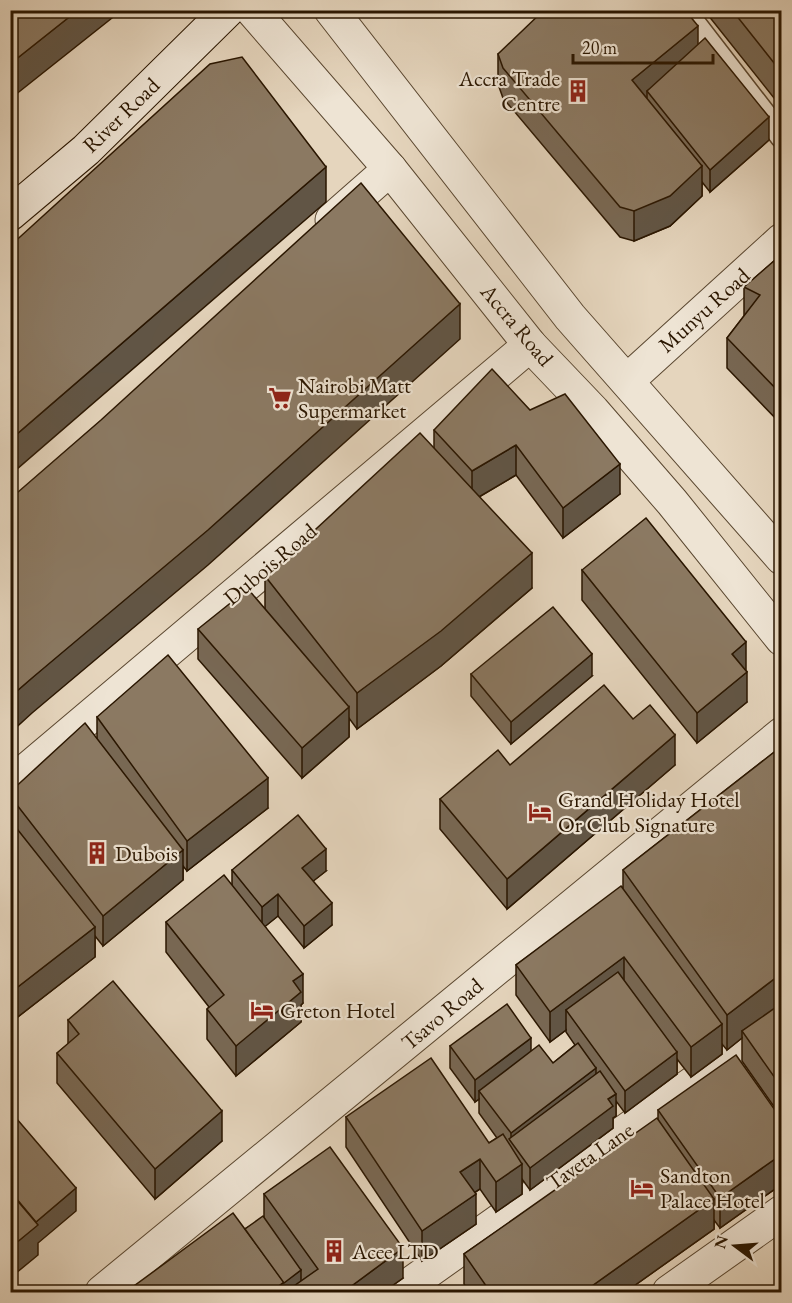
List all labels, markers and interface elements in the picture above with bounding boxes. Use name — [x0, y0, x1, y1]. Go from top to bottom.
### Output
scale bar — [573, 27, 712, 65]
text: 20 m — [582, 36, 617, 59]
place label: Accra Trade Centre — [458, 64, 560, 118]
street label: River Road — [76, 70, 166, 159]
building icon: Accra Trade Centre — [565, 78, 591, 104]
street label: Munyu Road — [652, 261, 757, 359]
street label: Accra Road — [473, 277, 560, 373]
place label: Nairobi Matt Supermarket — [298, 371, 411, 425]
supermarket icon: Nairobi Matt Supermarket — [267, 385, 293, 411]
street label: Dubois Road — [217, 516, 323, 612]
place label: Grand Holiday Hotel Or Club Signature — [558, 785, 740, 839]
hotel icon: Grand Holiday Hotel Or Club Signature — [527, 799, 553, 825]
place label: Dubois — [115, 839, 178, 868]
building icon: Dubois — [84, 840, 110, 866]
street label: Tsavo Road — [395, 971, 490, 1057]
place label: Greton Hotel — [280, 996, 395, 1025]
hotel icon: Greton Hotel — [249, 997, 275, 1023]
street label: Taveta Lane — [541, 1115, 640, 1197]
place label: Sandton Palace Hotel — [660, 1161, 765, 1215]
hotel icon: Sandton Palace Hotel — [629, 1175, 655, 1201]
north arrow — [705, 1216, 765, 1276]
text: N — [709, 1233, 733, 1251]
place label: Acee LTD — [351, 1237, 439, 1266]
building icon: Acee LTD — [321, 1238, 347, 1264]

